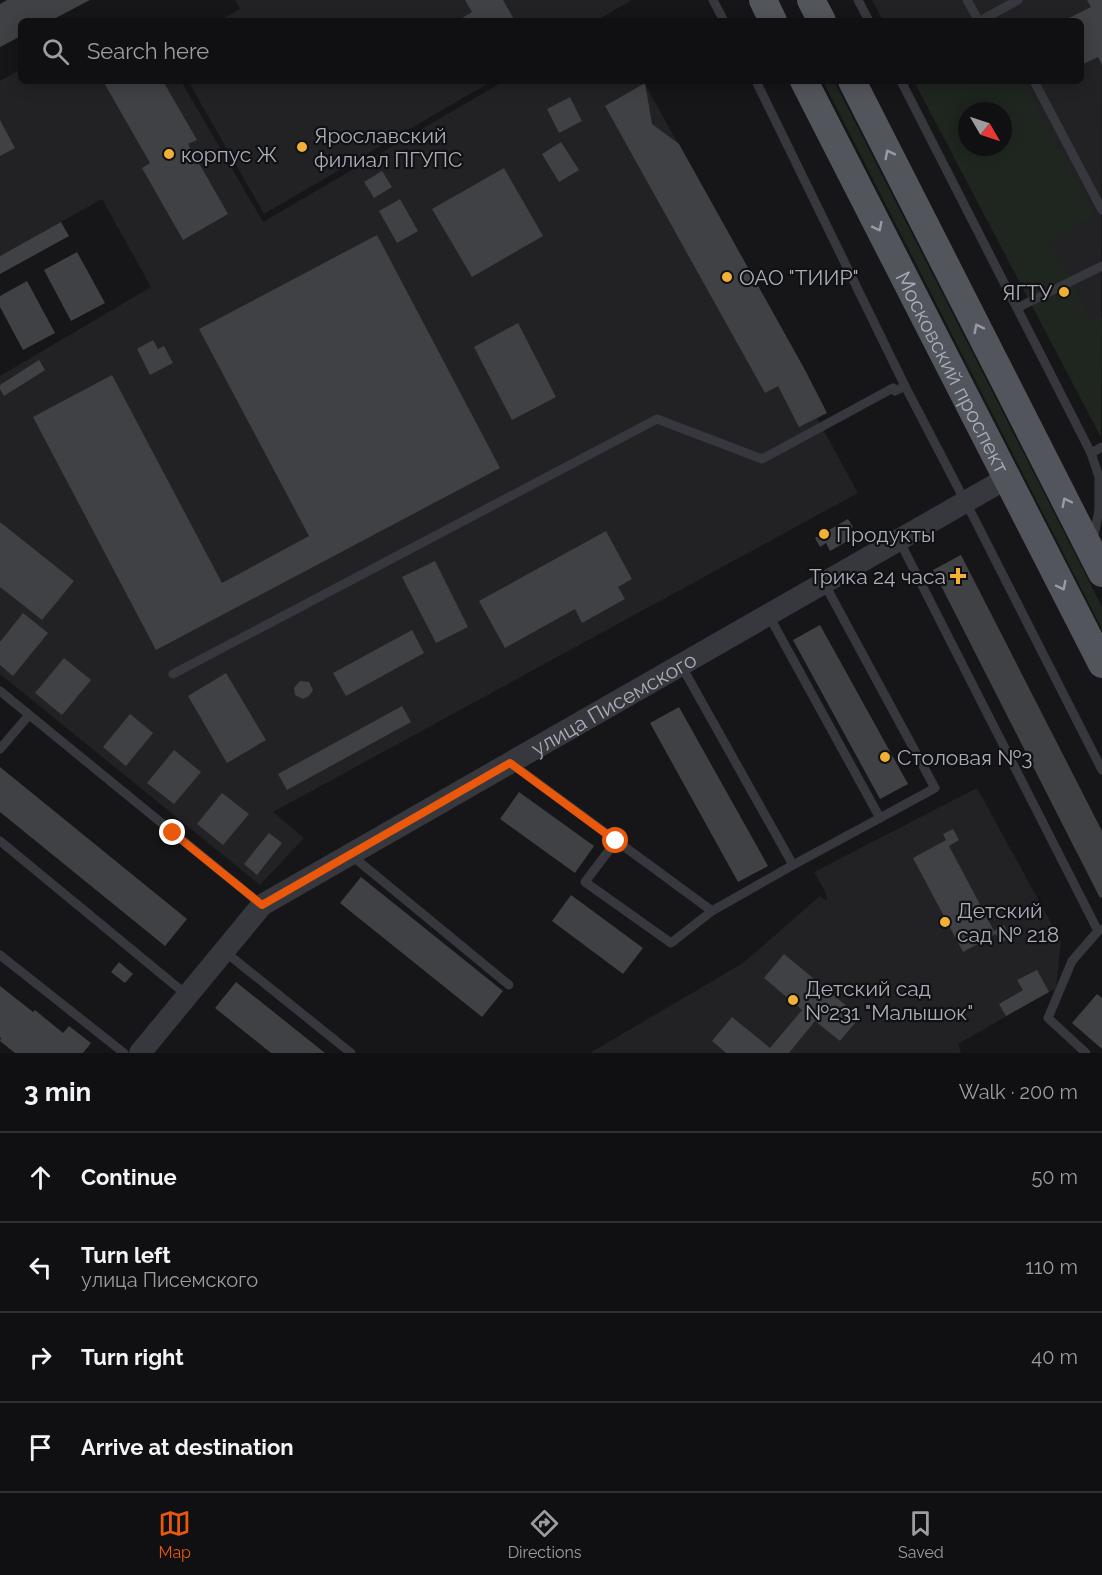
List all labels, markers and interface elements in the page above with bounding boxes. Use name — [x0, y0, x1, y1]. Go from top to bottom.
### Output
search box — [18, 18, 1084, 84]
icon: search — [39, 35, 72, 68]
text: Search here — [87, 38, 209, 64]
north arrow — [958, 102, 1012, 156]
place label: Ярославский филиал ПГУПС — [314, 123, 462, 172]
marker: Ярославский филиал ПГУПС — [295, 140, 309, 154]
place label: корпус Ж — [181, 142, 278, 167]
marker: корпус Ж — [162, 147, 176, 161]
one-way arrow — [885, 149, 897, 160]
one-way arrow — [871, 220, 882, 231]
place label: ОАО "ТИИР" — [739, 265, 859, 290]
street label: Московский проспект — [891, 267, 1015, 477]
marker: ОАО "ТИИР" — [720, 270, 734, 284]
place label: ЯГТУ — [1002, 280, 1053, 305]
marker: ЯГТУ — [1057, 285, 1071, 299]
one-way arrow — [974, 323, 985, 334]
one-way arrow — [1062, 497, 1073, 508]
place label: Продукты — [836, 522, 935, 547]
marker: Продукты — [817, 527, 831, 541]
place label: Трика 24 часа — [809, 564, 946, 589]
marker: Трика 24 часа — [951, 569, 965, 583]
one-way arrow — [1055, 580, 1066, 590]
street label: улица Писемского — [527, 646, 701, 761]
place label: Столовая №3 — [897, 745, 1032, 770]
marker: Столовая №3 — [878, 750, 892, 764]
route end — [159, 819, 185, 845]
route start — [602, 827, 628, 853]
place label: Детский сад № 218 — [957, 898, 1059, 947]
marker: Детский сад № 218 — [938, 915, 952, 929]
place label: Детский сад №231 "Малышок" — [805, 976, 973, 1025]
marker: Детский сад №231 "Малышок" — [786, 993, 800, 1007]
text: 3 min — [24, 1077, 91, 1107]
text: Walk · 200 m — [959, 1080, 1078, 1104]
icon: ahead — [24, 1161, 57, 1194]
text: Continue — [81, 1164, 177, 1190]
text: 50 m — [1031, 1165, 1078, 1189]
text: Turn left — [81, 1242, 171, 1268]
icon: left — [24, 1251, 57, 1284]
text: 110 m — [1025, 1255, 1078, 1279]
text: улица Писемского — [81, 1268, 258, 1292]
icon: right — [24, 1341, 57, 1374]
text: Turn right — [81, 1344, 184, 1370]
text: 40 m — [1031, 1345, 1078, 1369]
icon: arrive — [24, 1431, 57, 1464]
text: Arrive at destination — [81, 1434, 294, 1460]
tab: Map — [158, 1507, 191, 1562]
tab: Directions — [508, 1507, 582, 1562]
tab: Saved — [898, 1507, 944, 1562]

